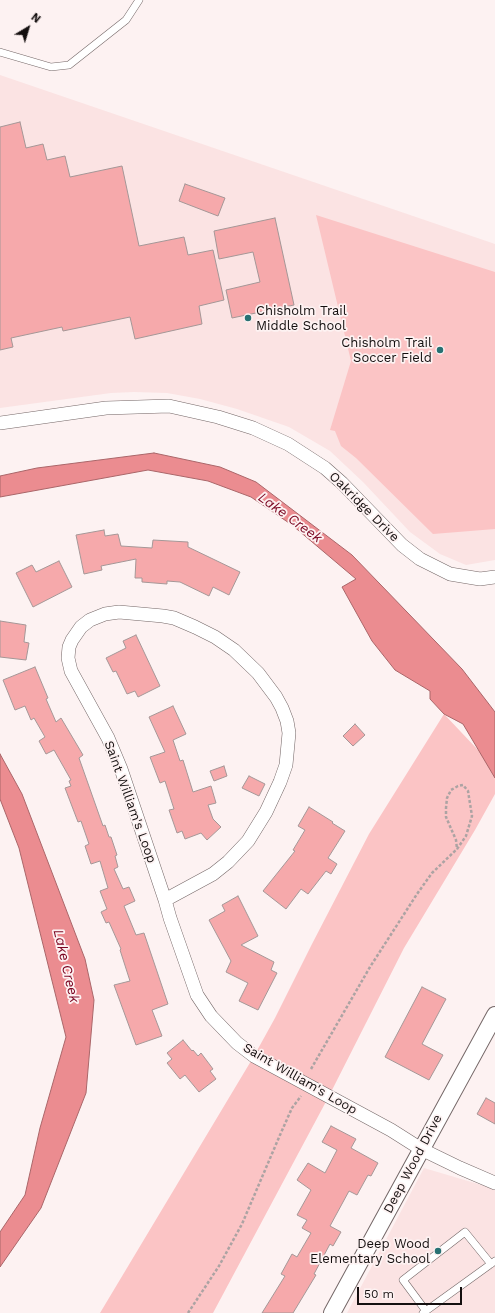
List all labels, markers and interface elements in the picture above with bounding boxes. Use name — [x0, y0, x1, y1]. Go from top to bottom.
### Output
north arrow — [8, 8, 48, 48]
text: N — [28, 11, 43, 26]
place label: Chisholm Trail Middle School — [256, 303, 347, 334]
marker: Chisholm Trail Middle School — [243, 313, 253, 323]
place label: Chisholm Trail Soccer Field — [341, 335, 432, 366]
marker: Chisholm Trail Soccer Field — [435, 345, 445, 355]
street label: Oakridge Drive — [326, 469, 402, 545]
water label: Lake Creek — [255, 489, 325, 547]
street label: Saint William's Loop — [101, 739, 159, 865]
water label: Lake Creek — [49, 928, 83, 1004]
street label: Saint William's Loop — [240, 1040, 360, 1118]
street label: Deep Wood Drive — [380, 1112, 446, 1216]
place label: Deep Wood Elementary School — [310, 1236, 430, 1267]
marker: Deep Wood Elementary School — [433, 1246, 443, 1256]
scale bar — [359, 1279, 464, 1305]
text: 50 m — [364, 1287, 394, 1301]

